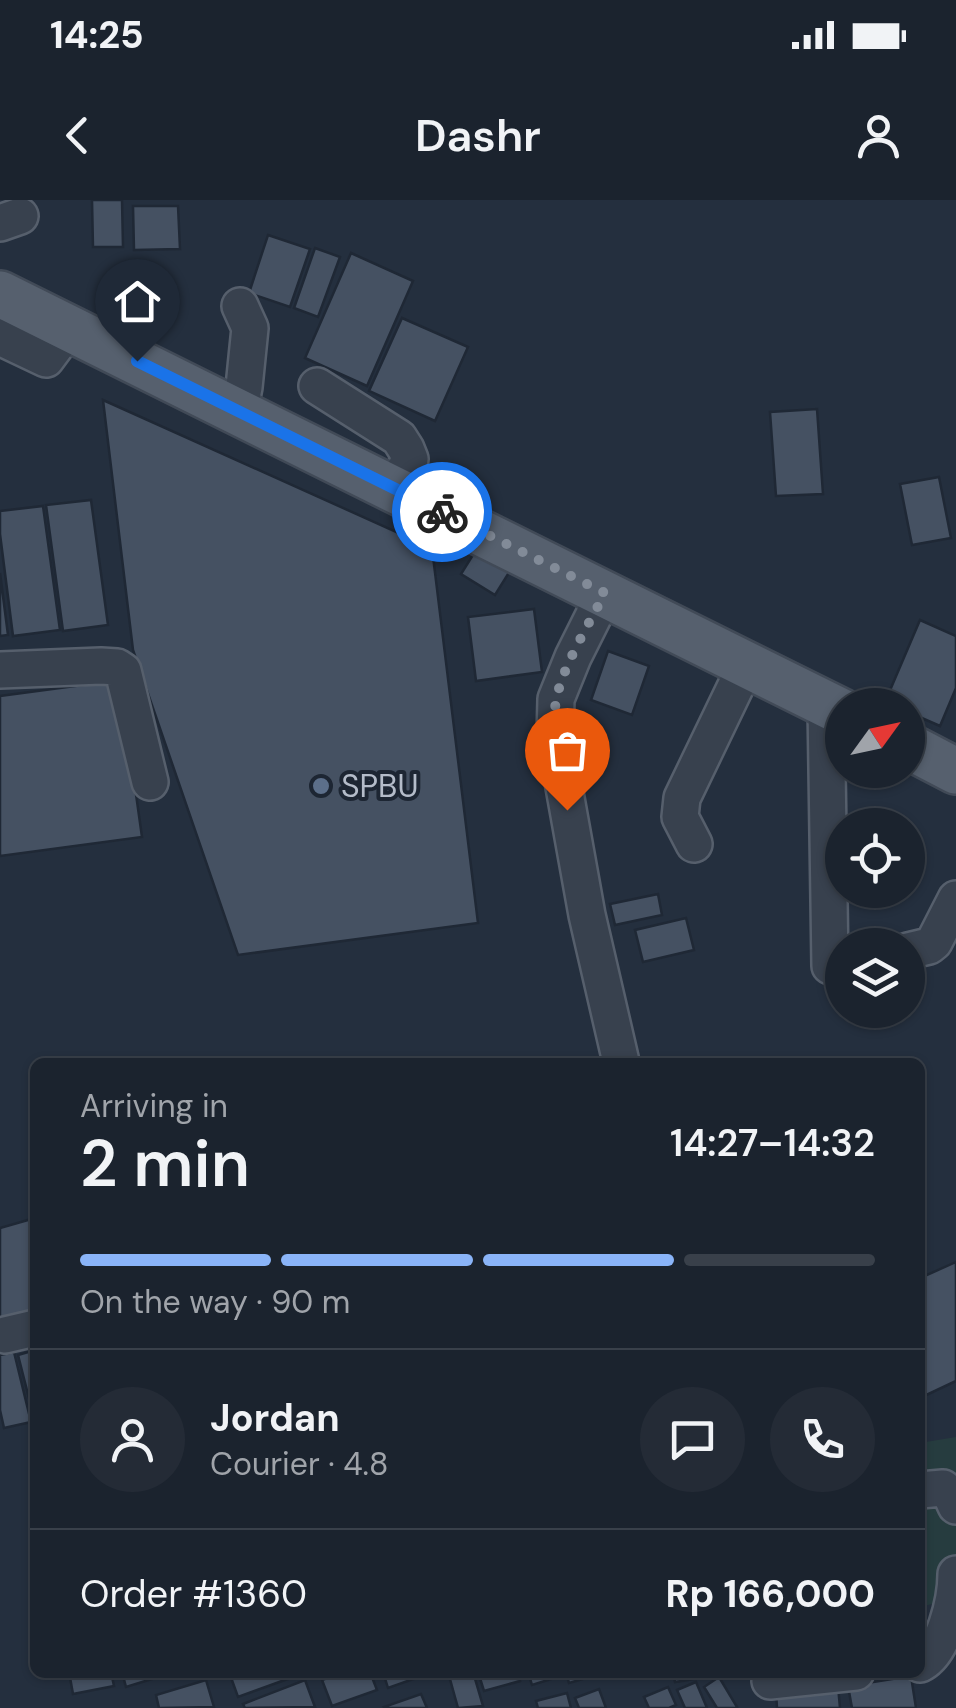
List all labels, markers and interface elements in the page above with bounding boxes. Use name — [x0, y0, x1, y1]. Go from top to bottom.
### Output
text: 14:25 — [50, 10, 144, 60]
text: Dashr — [415, 106, 541, 165]
icon: back — [50, 108, 105, 163]
icon: person — [851, 108, 906, 163]
pin — [95, 259, 180, 362]
icon: home — [110, 274, 165, 329]
courier — [392, 462, 492, 562]
icon: bike — [415, 485, 470, 540]
north arrow — [825, 688, 925, 788]
map controls — [825, 688, 925, 1028]
pin — [525, 708, 610, 811]
icon: bag — [540, 723, 595, 778]
place label: SPBU — [341, 765, 418, 807]
marker: SPBU — [310, 775, 332, 797]
button: locate — [825, 808, 925, 908]
button: layers — [825, 928, 925, 1028]
text: Arriving in — [80, 1085, 228, 1127]
text: 14:27–14:32 — [670, 1118, 875, 1168]
text: 2 min — [80, 1122, 250, 1206]
text: On the way · 90 m — [80, 1281, 350, 1323]
button: person — [80, 1387, 185, 1492]
button: chat — [640, 1387, 745, 1492]
button: phone — [770, 1387, 875, 1492]
text: Jordan — [210, 1393, 340, 1443]
text: Courier · 4.8 — [210, 1443, 388, 1485]
text: Order #1360 — [80, 1569, 307, 1619]
text: Rp 166,000 — [666, 1569, 875, 1619]

